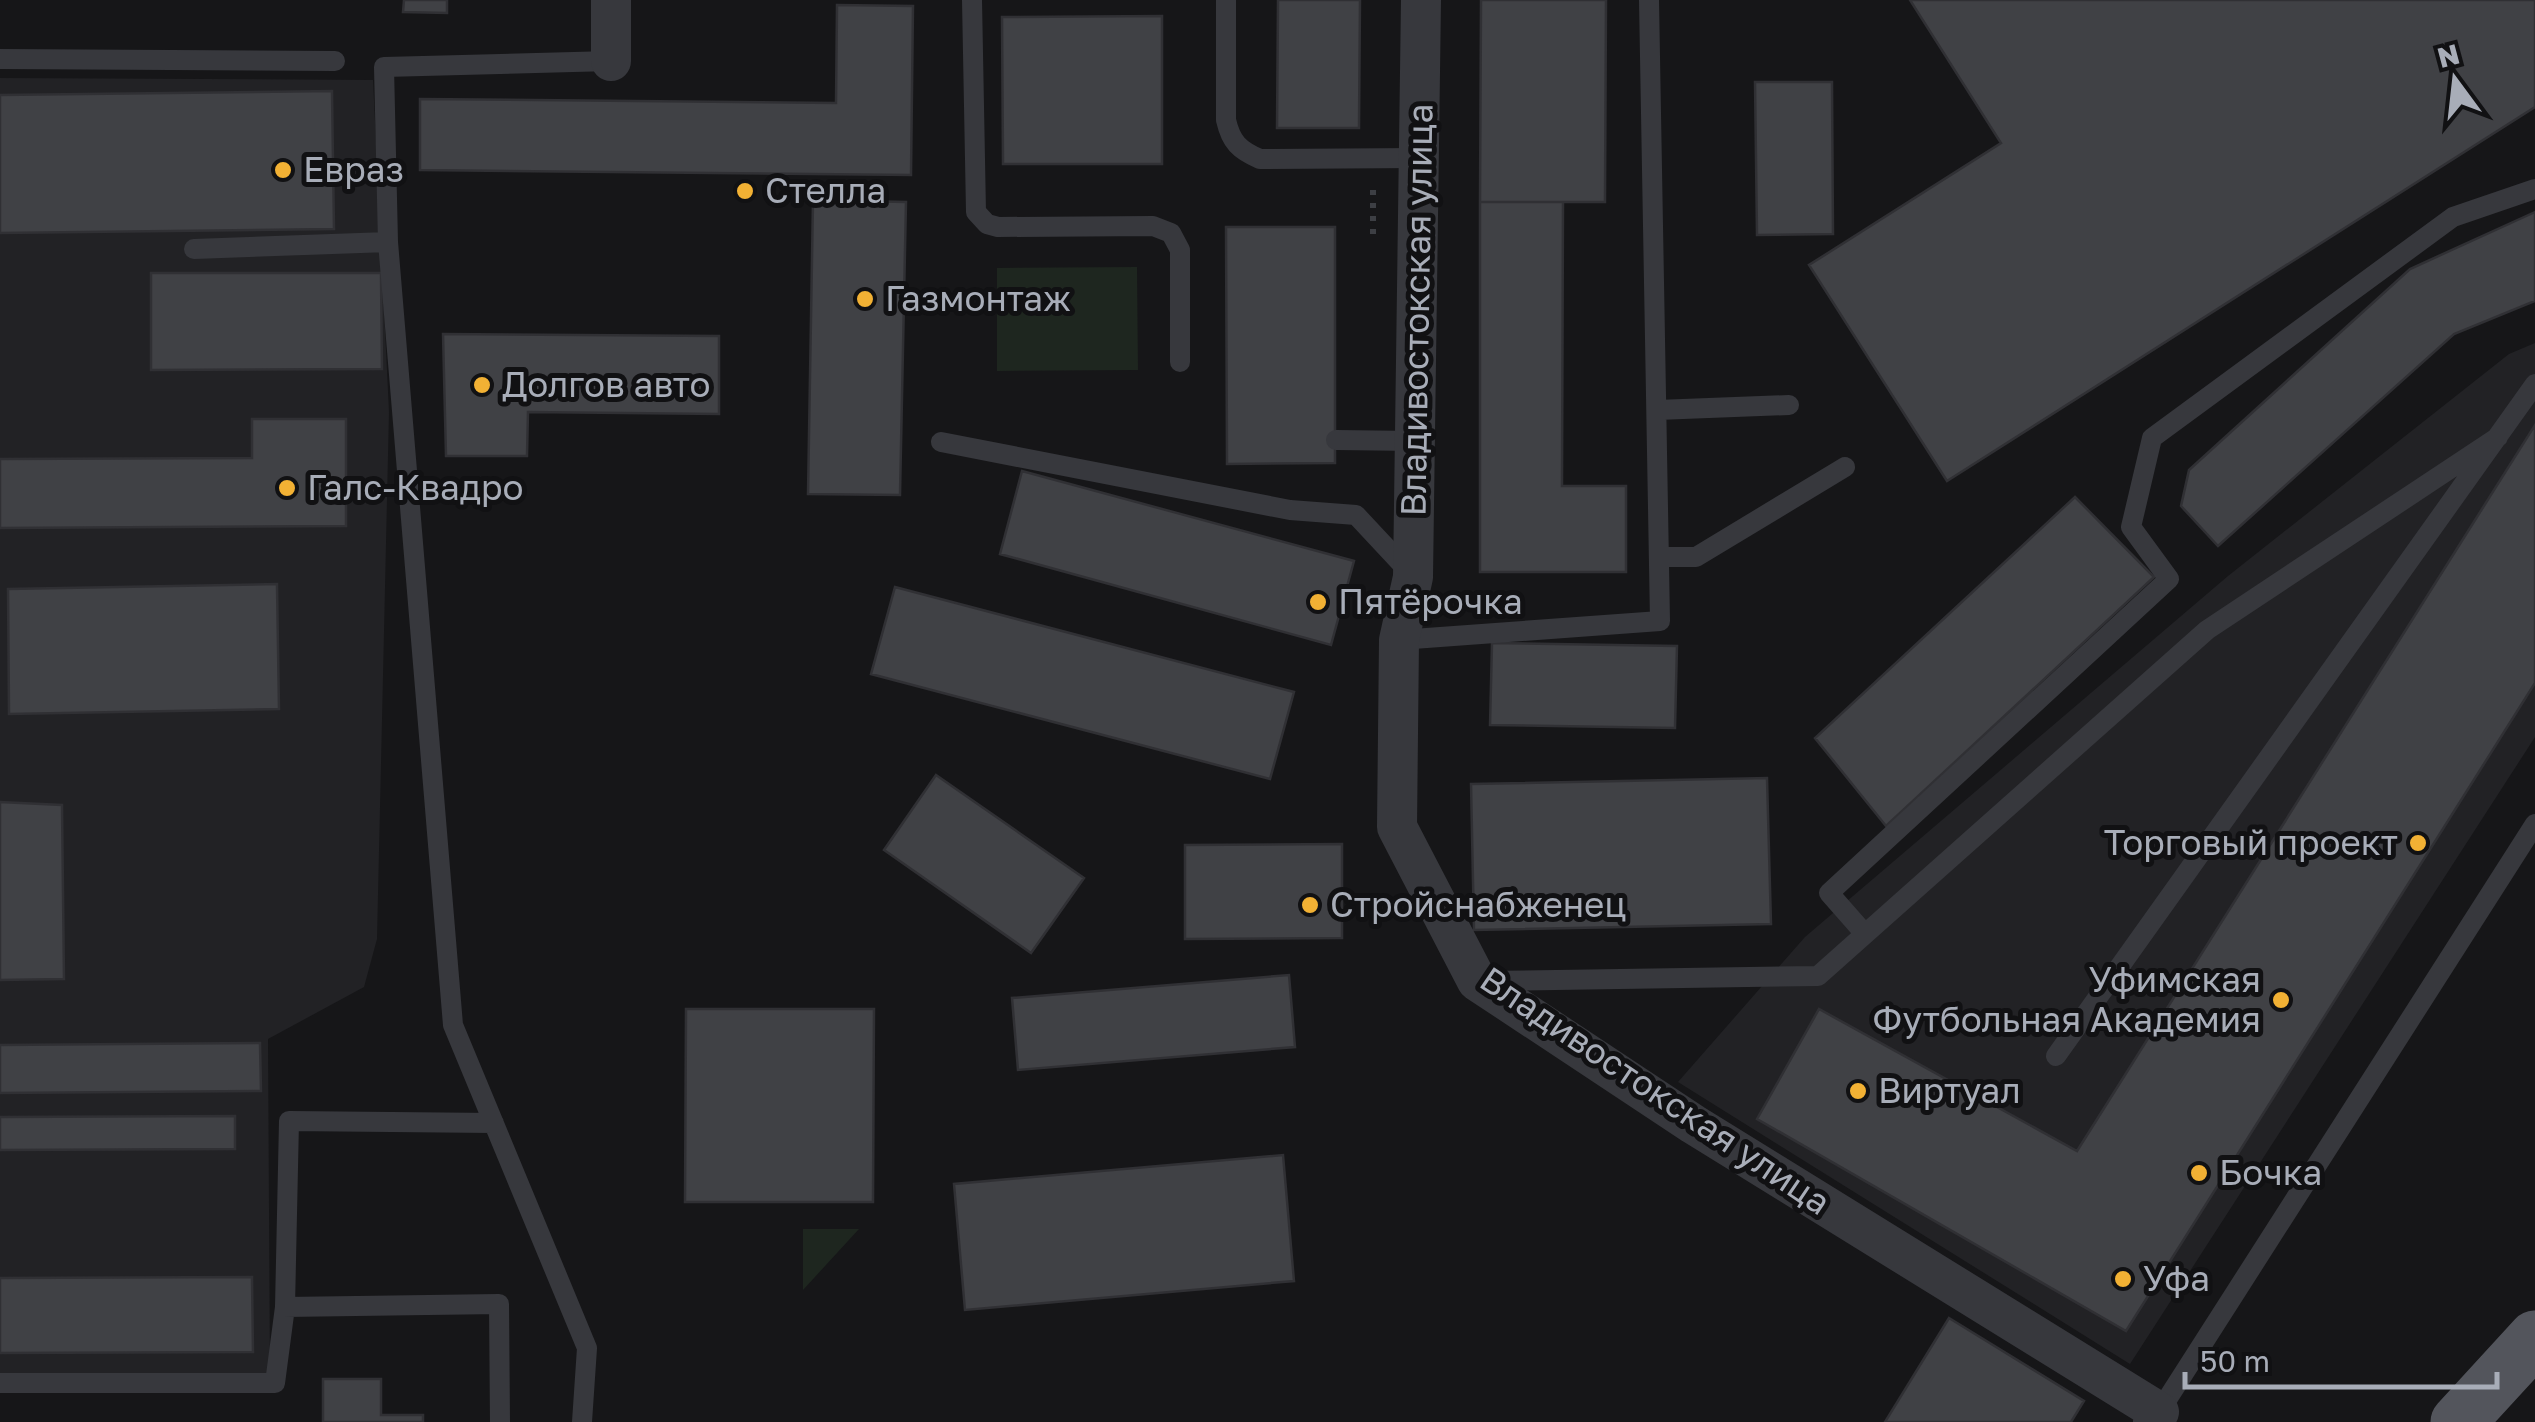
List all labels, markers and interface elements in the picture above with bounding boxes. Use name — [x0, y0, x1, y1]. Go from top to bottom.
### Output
north arrow — [2405, 30, 2505, 130]
text: N — [2434, 37, 2463, 74]
street label: Владивостокская улица — [1391, 103, 1441, 517]
place label: Евраз — [303, 148, 404, 190]
marker: Евраз — [272, 159, 294, 181]
place label: Стелла — [765, 169, 886, 211]
marker: Стелла — [734, 180, 756, 202]
place label: Газмонтаж — [885, 277, 1071, 319]
marker: Газмонтаж — [854, 288, 876, 310]
place label: Долгов авто — [502, 363, 711, 405]
marker: Долгов авто — [471, 374, 493, 396]
place label: Галс-Квадро — [307, 466, 523, 508]
marker: Галс-Квадро — [276, 477, 298, 499]
place label: Пятёрочка — [1338, 580, 1523, 622]
marker: Пятёрочка — [1307, 591, 1329, 613]
place label: Торговый проект — [2104, 821, 2398, 863]
marker: Торговый проект — [2407, 832, 2429, 854]
place label: Стройснабженец — [1330, 883, 1626, 925]
marker: Стройснабженец — [1299, 894, 1321, 916]
street label: Владивостокская улица — [1473, 957, 1838, 1223]
place label: Уфимская Футбольная Академия — [1872, 958, 2261, 1040]
marker: Уфимская Футбольная Академия — [2270, 989, 2292, 1011]
place label: Виртуал — [1878, 1069, 2021, 1111]
marker: Виртуал — [1847, 1080, 1869, 1102]
place label: Бочка — [2219, 1151, 2322, 1193]
marker: Бочка — [2188, 1162, 2210, 1184]
place label: Уфа — [2143, 1257, 2210, 1299]
marker: Уфа — [2112, 1268, 2134, 1290]
scale bar — [2185, 1327, 2498, 1389]
text: 50 m — [2200, 1343, 2270, 1379]

